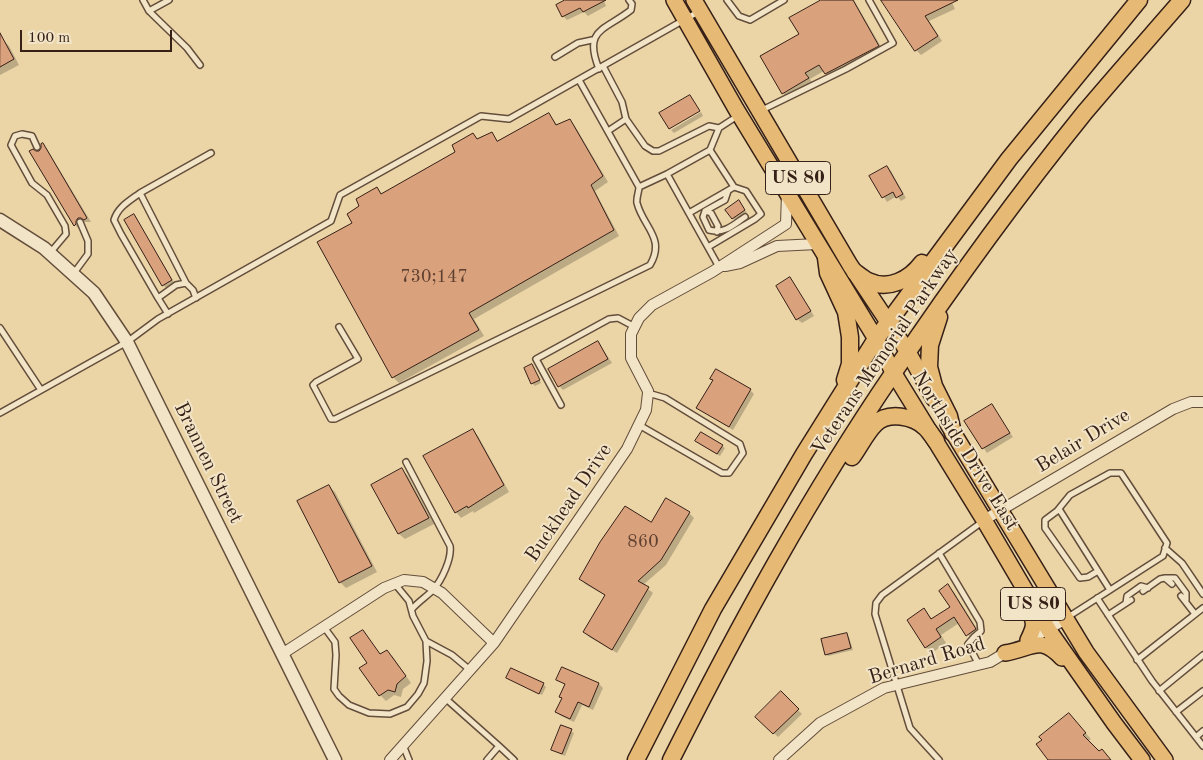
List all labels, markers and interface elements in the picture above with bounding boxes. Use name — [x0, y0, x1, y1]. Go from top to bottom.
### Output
scale bar — [22, 20, 175, 52]
text: 100 m — [28, 31, 70, 46]
road number: US 80 — [766, 162, 830, 194]
street label: Veterans Memorial Parkway — [807, 244, 963, 460]
house number: 730;147 — [400, 266, 468, 288]
street label: Northside Drive East — [906, 367, 1024, 535]
street label: Brannen Street — [168, 398, 248, 528]
street label: Belair Drive — [1032, 404, 1134, 478]
street label: Buckhead Drive — [521, 439, 617, 567]
house number: 860 — [627, 531, 659, 553]
road number: US 80 — [1000, 588, 1066, 620]
street label: Bernard Road — [866, 632, 988, 690]

